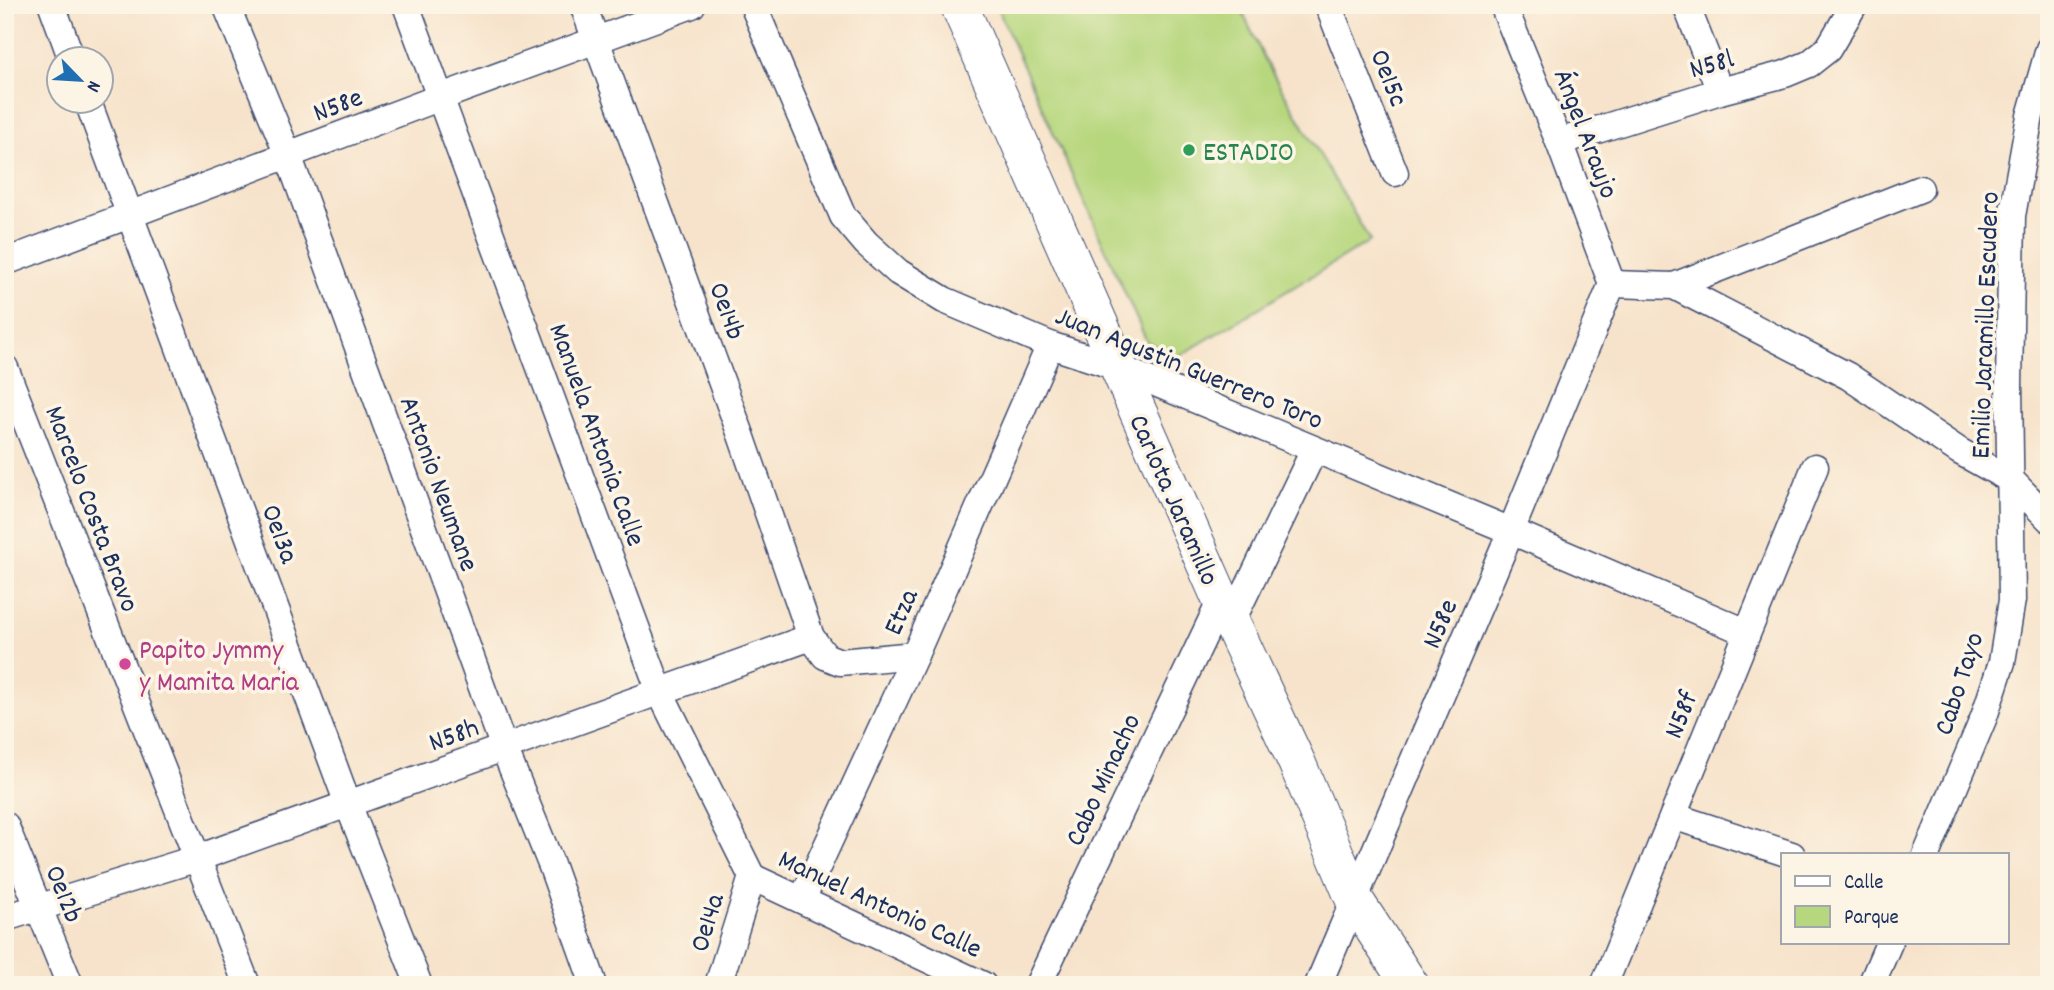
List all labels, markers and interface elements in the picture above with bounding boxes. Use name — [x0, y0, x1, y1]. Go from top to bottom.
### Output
street label: N58l — [1685, 41, 1740, 92]
street label: Oe15c — [1357, 44, 1416, 114]
north arrow — [46, 46, 116, 116]
street label: Ángel Araujo — [1540, 64, 1626, 205]
text: N — [78, 76, 106, 96]
street label: N58e — [308, 80, 369, 135]
place label: ESTADIO — [1203, 135, 1294, 175]
marker: ESTADIO — [1181, 142, 1197, 158]
street label: Emilio Jaramillo Escudero — [1963, 191, 2013, 459]
street label: Oe14b — [696, 277, 753, 346]
street label: Juan Agustin Guerrero Toro — [1048, 299, 1328, 443]
street label: Manuela Antonia Calle — [535, 319, 653, 553]
street label: Antonio Neumane — [386, 392, 487, 578]
street label: Marcelo Costa Bravo — [32, 401, 147, 619]
street label: Carlota Jaramillo — [1116, 409, 1227, 593]
street label: Oe13a — [248, 500, 307, 571]
street label: Etza — [876, 583, 932, 643]
street label: N58e — [1414, 594, 1471, 656]
street label: Cabo Tayo — [1926, 628, 1997, 741]
place label: Papito Jymmy y Mamita Maria — [139, 633, 300, 705]
marker: Papito Jymmy y Mamita Maria — [117, 656, 133, 672]
street label: N58f — [1656, 685, 1712, 746]
street label: Cabo Minacho — [1057, 708, 1154, 854]
street label: N58h — [424, 710, 485, 765]
street label: Manuel Antonio Calle — [771, 842, 987, 971]
legend — [1781, 853, 2008, 944]
street label: Oe12b — [32, 860, 91, 930]
text: Calle — [1844, 869, 1883, 899]
street label: Oe14a — [682, 888, 738, 958]
text: Parque — [1844, 904, 1899, 934]

